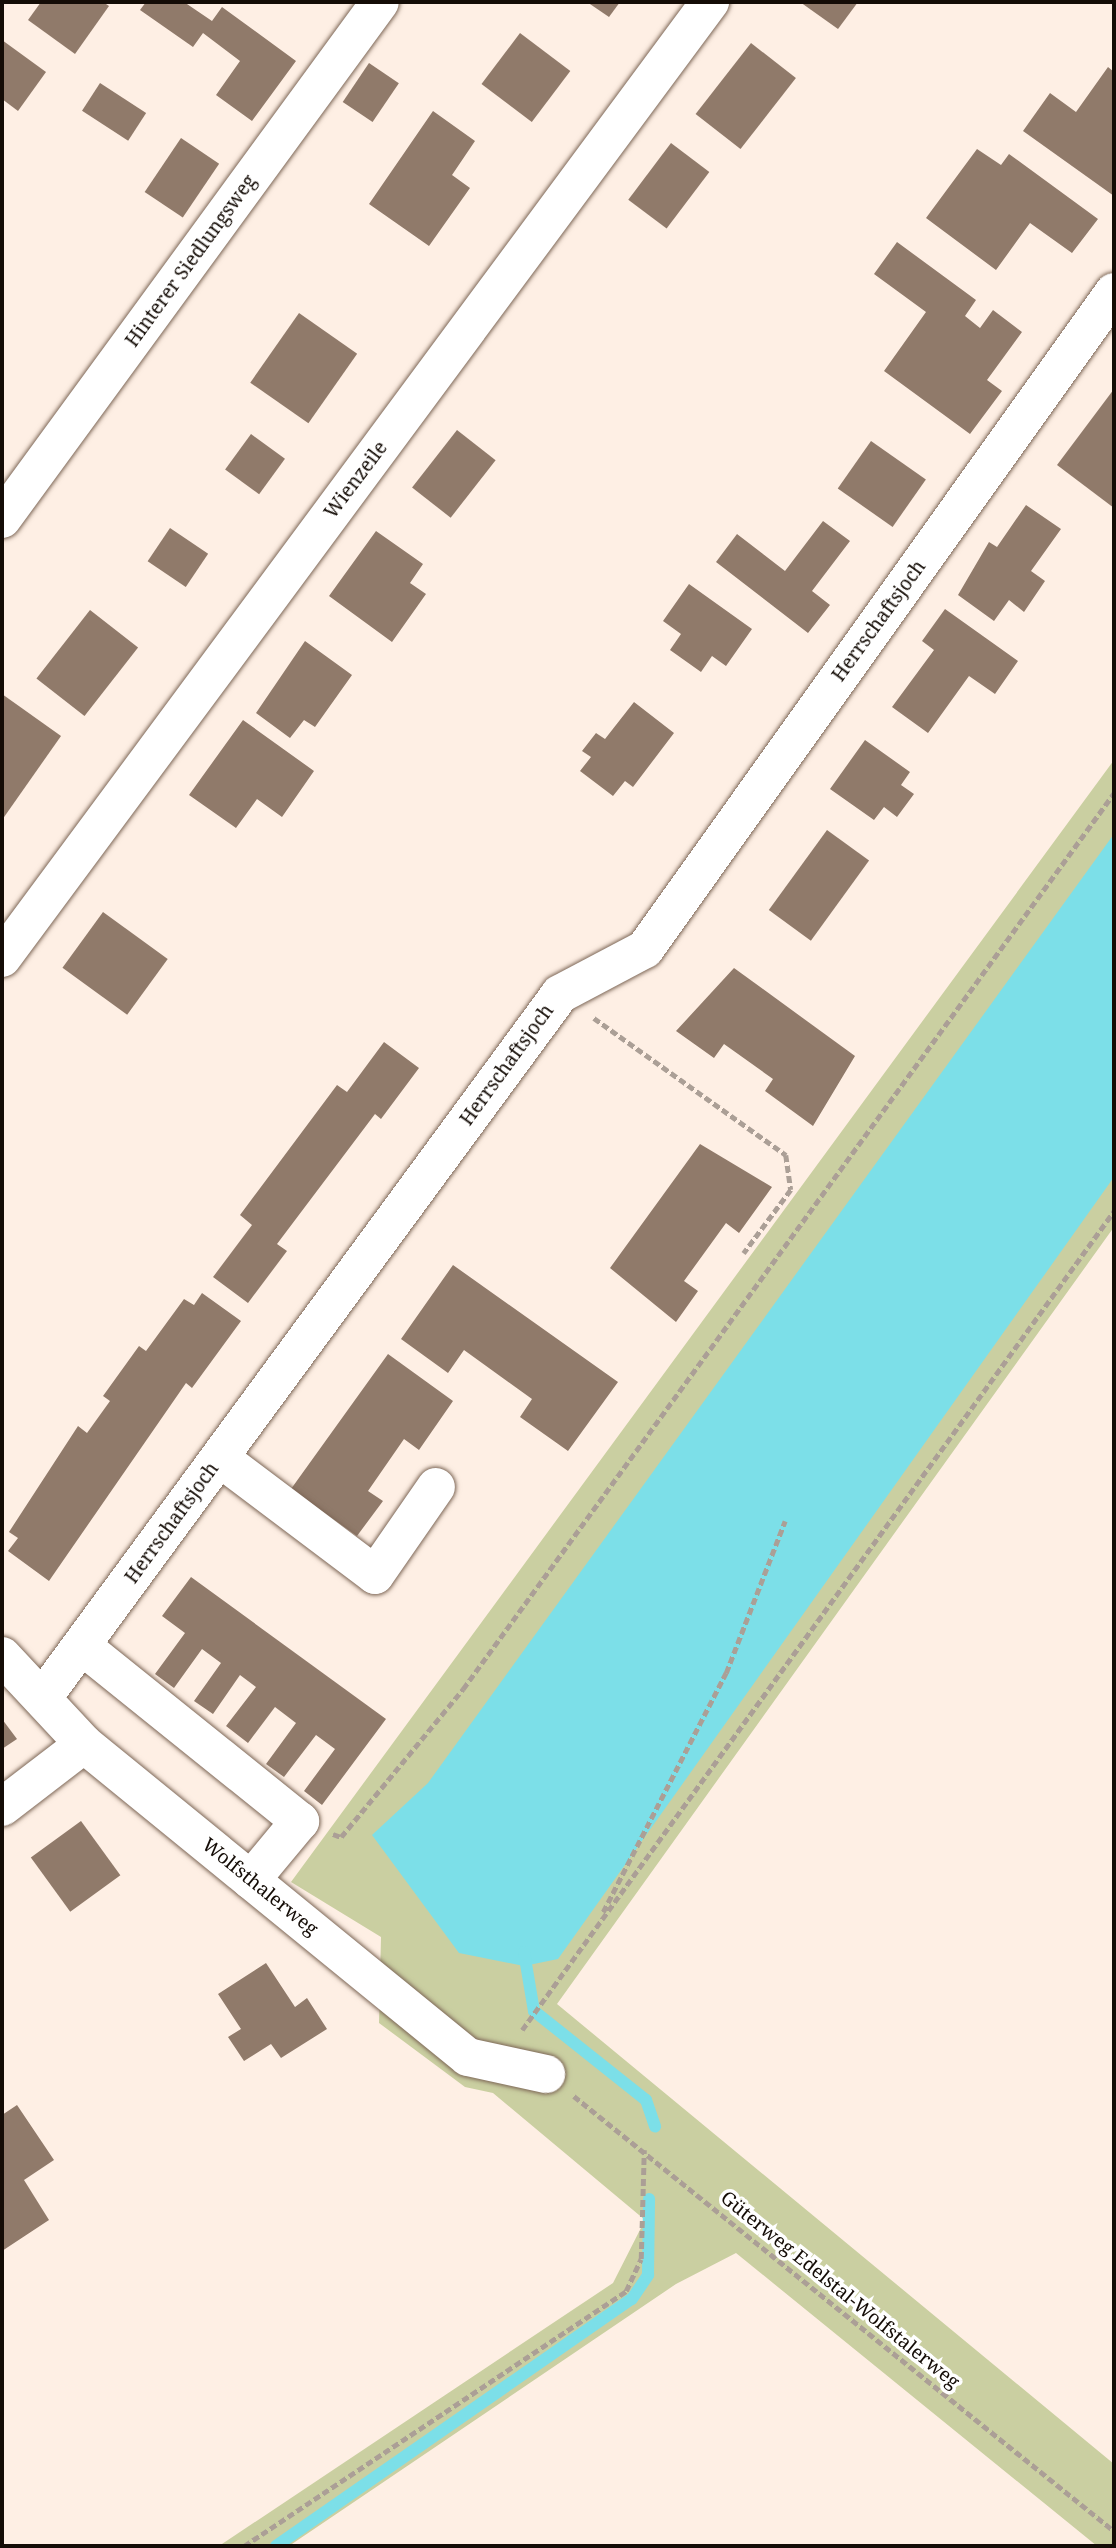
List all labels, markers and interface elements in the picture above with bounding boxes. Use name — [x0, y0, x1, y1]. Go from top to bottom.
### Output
street label: Hinterer Siedlungsweg — [121, 170, 261, 352]
street label: Wienzeile — [320, 437, 392, 523]
street label: Herrschaftsjoch — [827, 556, 931, 686]
street label: Herrschaftsjoch — [455, 1000, 559, 1130]
street label: Herrschaftsjoch — [120, 1458, 224, 1588]
street label: Wolfsthalerweg — [197, 1833, 323, 1941]
street label: Güterweg Edelstal-Wolfstalerweg — [716, 2187, 964, 2393]

